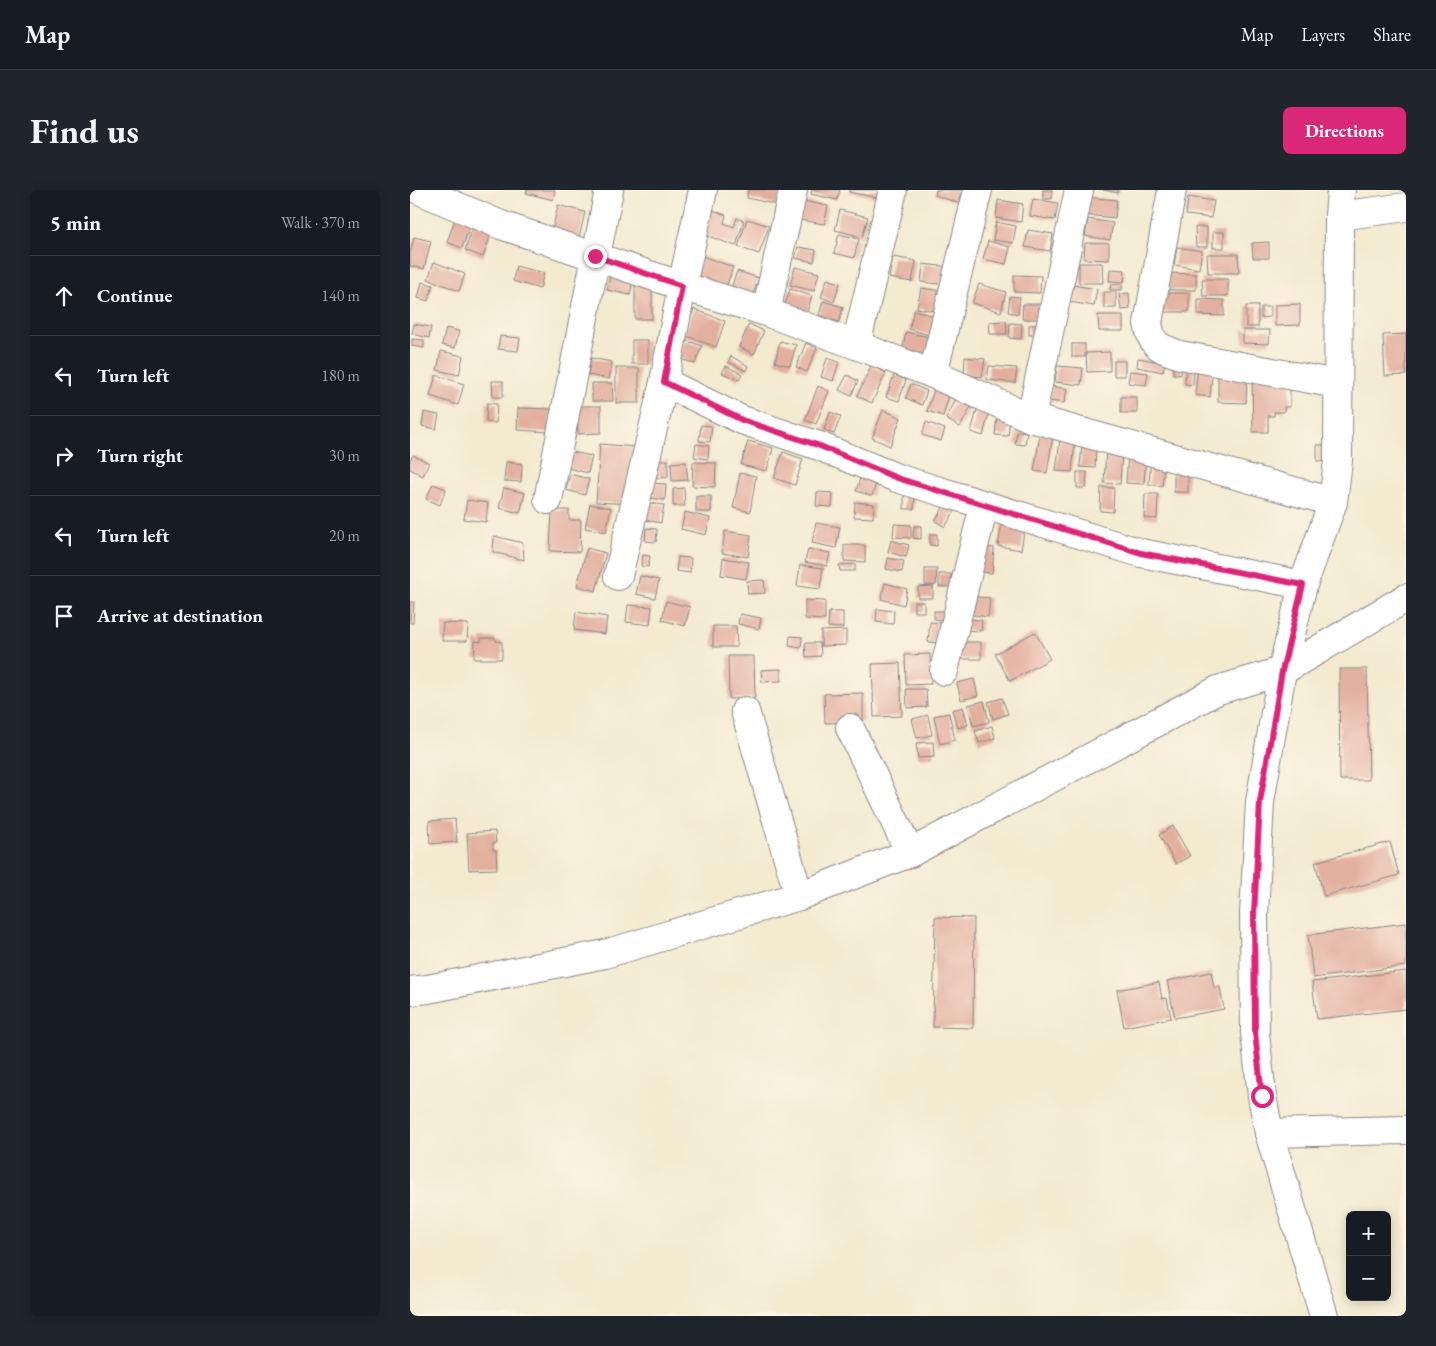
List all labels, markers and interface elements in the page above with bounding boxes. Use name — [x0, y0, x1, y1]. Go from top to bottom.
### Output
text: Map — [25, 19, 70, 50]
text: Map — [1241, 23, 1273, 46]
text: Layers — [1301, 23, 1345, 46]
text: Share — [1373, 23, 1411, 46]
button: Directions — [1283, 107, 1406, 154]
text: Find us — [30, 108, 139, 153]
text: 5 min — [50, 209, 101, 236]
text: Walk · 370 m — [281, 212, 360, 233]
route end — [584, 245, 607, 268]
icon: ahead — [50, 282, 78, 310]
text: Continue — [97, 283, 172, 308]
text: 140 m — [321, 285, 360, 306]
icon: left — [50, 362, 78, 390]
text: Turn left — [97, 363, 169, 388]
text: 180 m — [321, 365, 360, 386]
icon: right — [50, 442, 78, 470]
text: Turn right — [97, 443, 183, 468]
text: 30 m — [329, 445, 360, 466]
icon: left — [50, 522, 78, 550]
text: Turn left — [97, 523, 169, 548]
text: 20 m — [329, 525, 360, 546]
icon: arrive — [50, 602, 78, 630]
text: Arrive at destination — [97, 603, 263, 628]
route start — [1251, 1085, 1274, 1108]
map controls — [1346, 1211, 1391, 1301]
button: + — [1346, 1211, 1391, 1256]
button: − — [1346, 1256, 1391, 1301]

